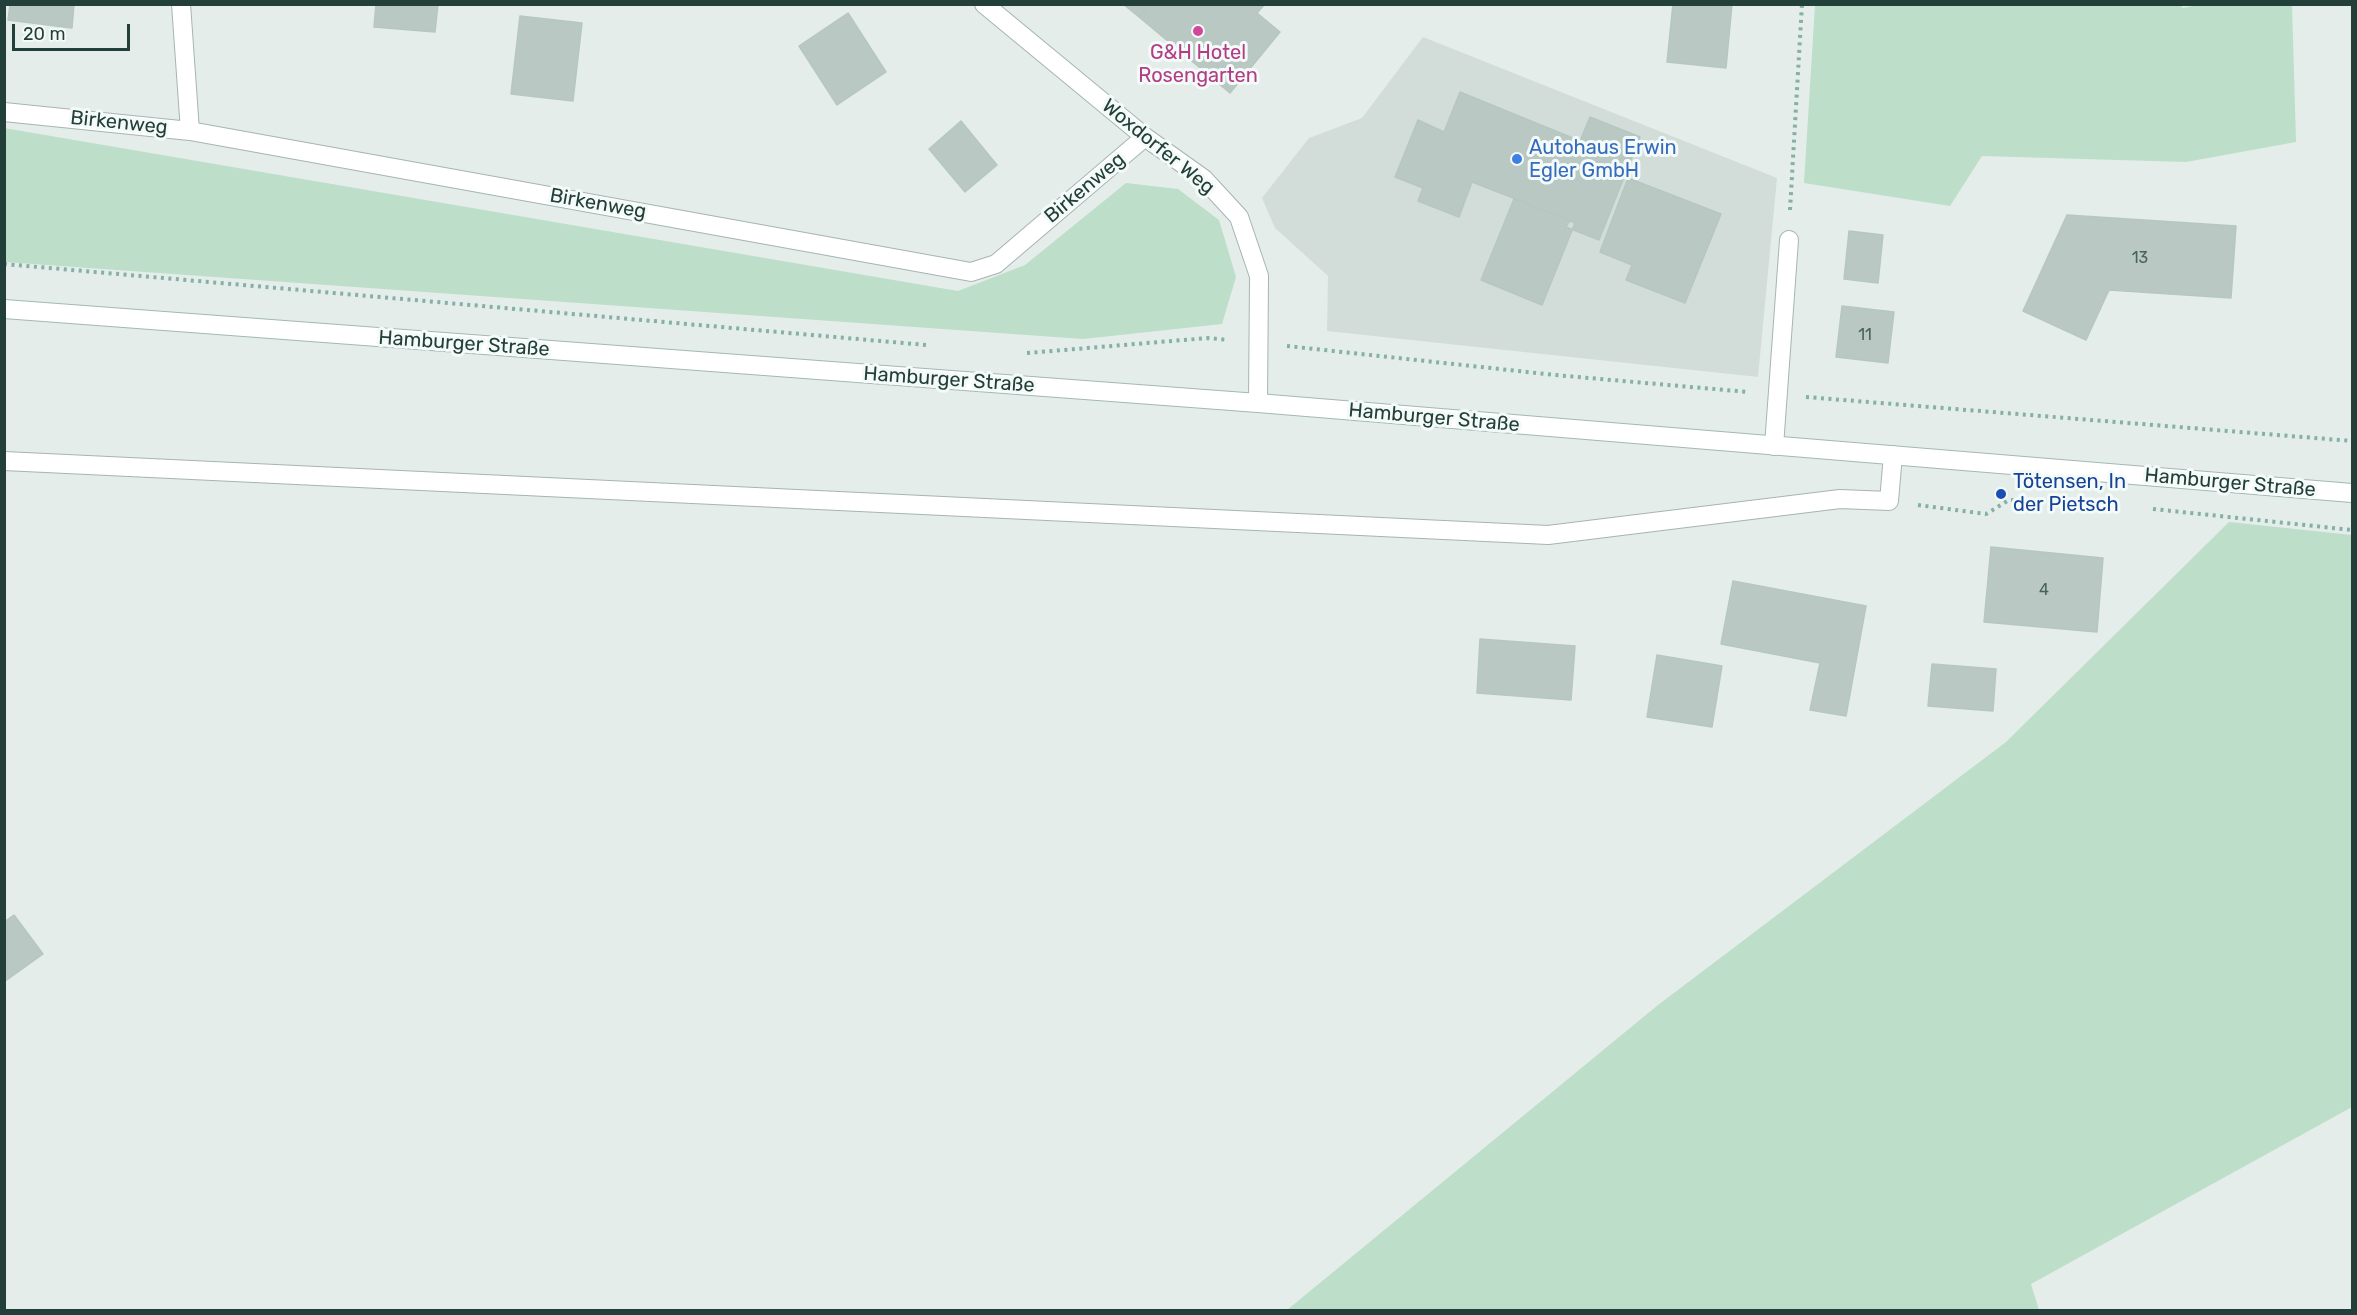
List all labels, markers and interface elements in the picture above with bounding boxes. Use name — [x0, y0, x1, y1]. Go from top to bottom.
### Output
scale bar — [15, 12, 134, 50]
text: 20 m — [23, 23, 65, 45]
marker: G&H Hotel Rosengarten — [1191, 24, 1205, 38]
place label: G&H Hotel Rosengarten — [1138, 41, 1258, 88]
street label: Woxdorfer Weg — [1097, 94, 1219, 200]
street label: Birkenweg — [69, 106, 169, 140]
place label: Autohaus Erwin Egler GmbH — [1529, 136, 1677, 183]
street label: Birkenweg — [1040, 147, 1130, 229]
marker: Autohaus Erwin Egler GmbH — [1510, 152, 1524, 166]
street label: Birkenweg — [548, 184, 648, 224]
house number: 13 — [2132, 248, 2148, 268]
house number: 11 — [1858, 325, 1872, 345]
street label: Hamburger Straße — [377, 326, 551, 362]
street label: Hamburger Straße — [862, 362, 1036, 398]
street label: Hamburger Straße — [1347, 399, 1521, 437]
street label: Hamburger Straße — [2143, 464, 2317, 502]
place label: Tötensen, In der Pietsch — [2013, 470, 2126, 517]
marker: Tötensen, In der Pietsch — [1994, 487, 2008, 501]
house number: 4 — [2039, 580, 2049, 600]

